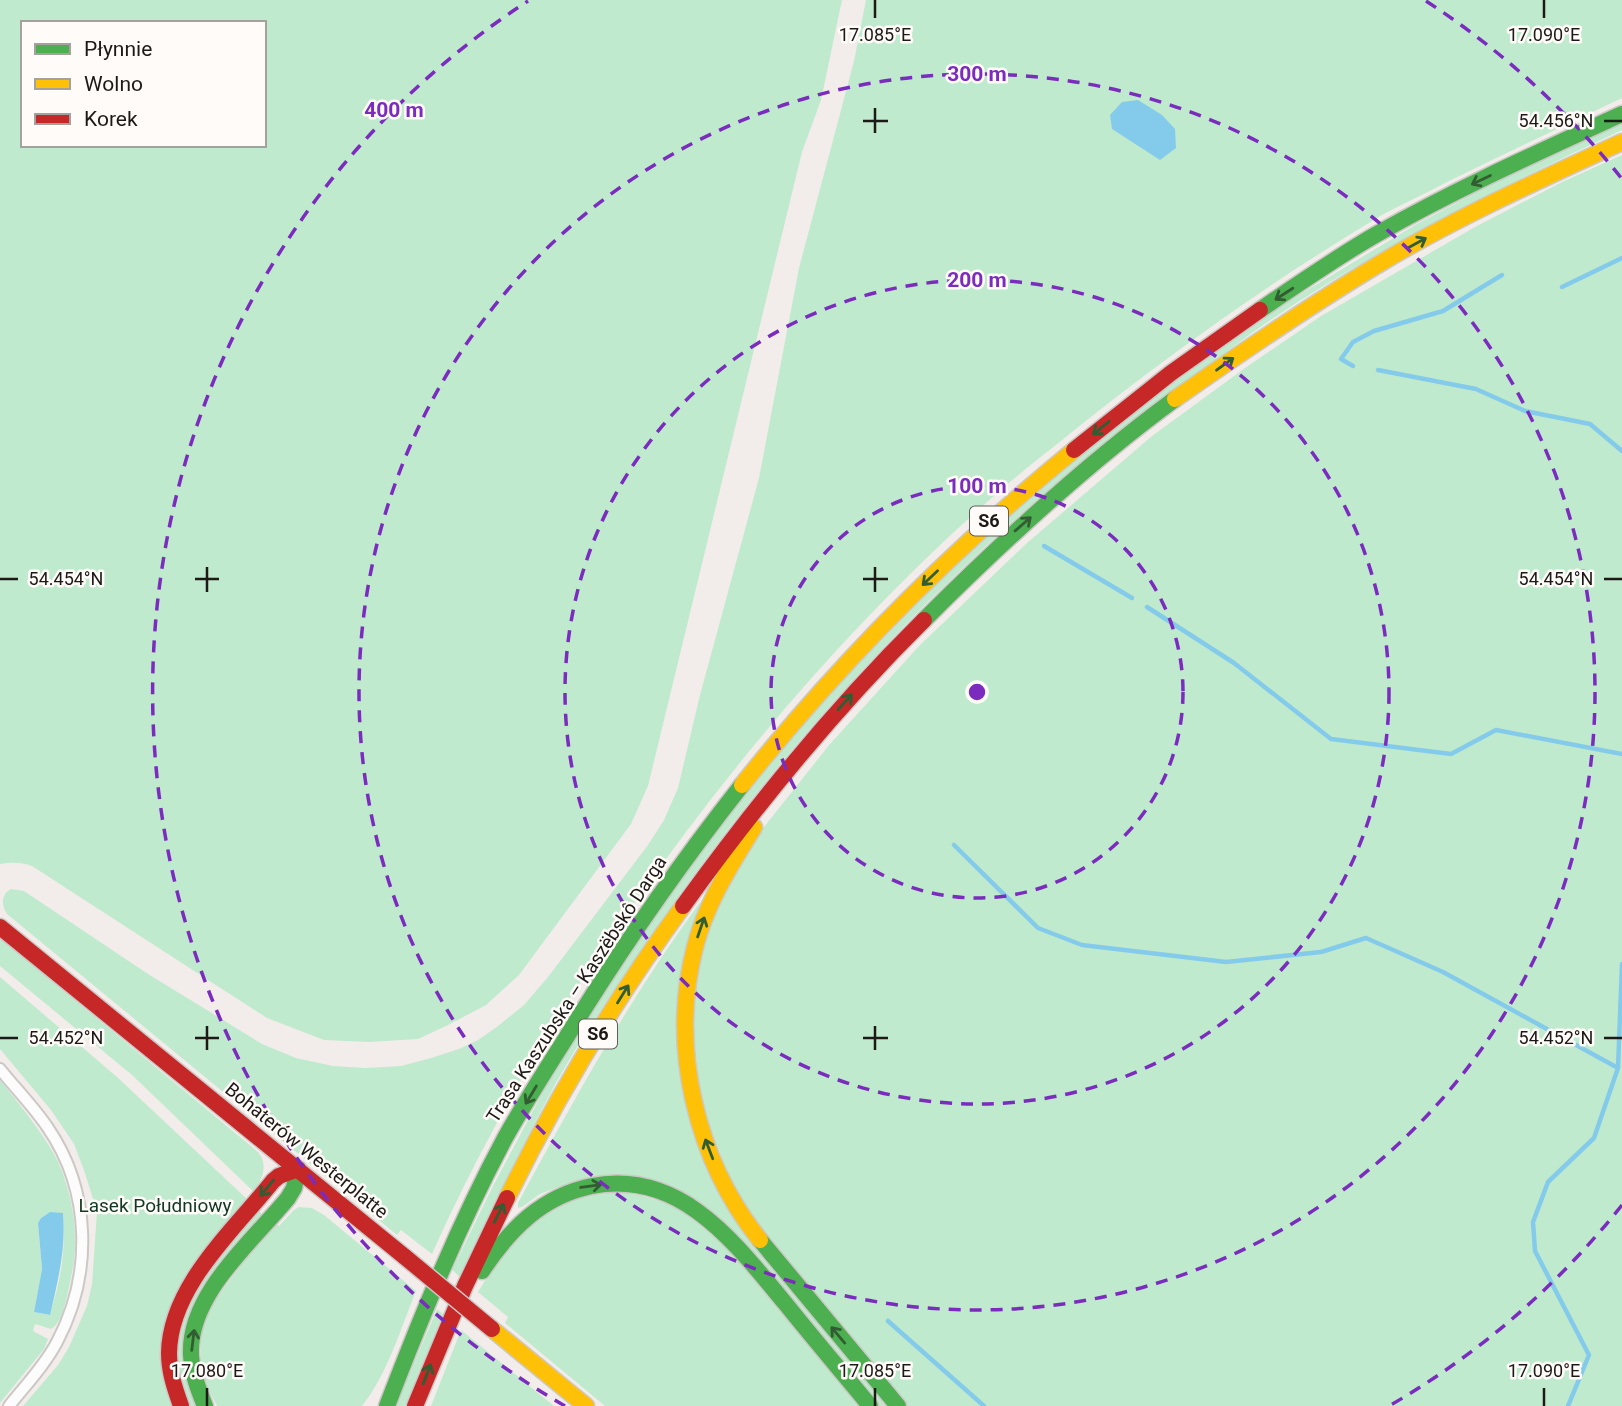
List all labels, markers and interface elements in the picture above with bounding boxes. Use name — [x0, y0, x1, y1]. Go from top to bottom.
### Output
legend — [21, 21, 266, 147]
text: 17.085°E — [839, 24, 911, 45]
text: 17.090°E — [1508, 24, 1580, 45]
text: Płynnie — [84, 37, 152, 61]
text: 300 m — [947, 62, 1007, 86]
text: Wolno — [84, 72, 143, 96]
text: 400 m — [364, 98, 424, 122]
text: Korek — [84, 107, 138, 131]
text: 54.456°N — [1519, 110, 1593, 131]
one-way arrow — [1471, 173, 1492, 187]
one-way arrow — [1407, 236, 1427, 250]
text: 200 m — [947, 268, 1007, 292]
one-way arrow — [1275, 286, 1294, 301]
one-way arrow — [1215, 357, 1234, 372]
one-way arrow — [1092, 420, 1110, 435]
text: 100 m — [947, 474, 1007, 498]
road number: S6 — [970, 506, 1008, 536]
one-way arrow — [1014, 516, 1032, 532]
text: 54.454°N — [29, 568, 103, 589]
text: 54.454°N — [1519, 568, 1593, 589]
one-way arrow — [922, 569, 939, 586]
centre of rings — [965, 680, 989, 704]
one-way arrow — [837, 693, 853, 711]
street label: Trasa Kaszubska – Kaszëbskô Darga — [481, 852, 671, 1127]
one-way arrow — [696, 916, 708, 938]
one-way arrow — [617, 984, 631, 1004]
road number: S6 — [579, 1020, 617, 1049]
text: 54.452°N — [29, 1027, 103, 1048]
text: 54.452°N — [1519, 1027, 1593, 1048]
street label: Bohaterów Westerplatte — [221, 1078, 393, 1223]
one-way arrow — [524, 1084, 538, 1104]
one-way arrow — [701, 1139, 714, 1161]
one-way arrow — [259, 1179, 275, 1197]
one-way arrow — [579, 1179, 602, 1192]
park label: Lasek Południowy — [78, 1194, 232, 1217]
one-way arrow — [493, 1203, 507, 1224]
one-way arrow — [830, 1326, 846, 1344]
one-way arrow — [186, 1330, 199, 1352]
text: 17.080°E — [171, 1360, 243, 1381]
text: 17.085°E — [839, 1360, 911, 1381]
text: 17.090°E — [1508, 1360, 1580, 1381]
one-way arrow — [422, 1363, 435, 1385]

